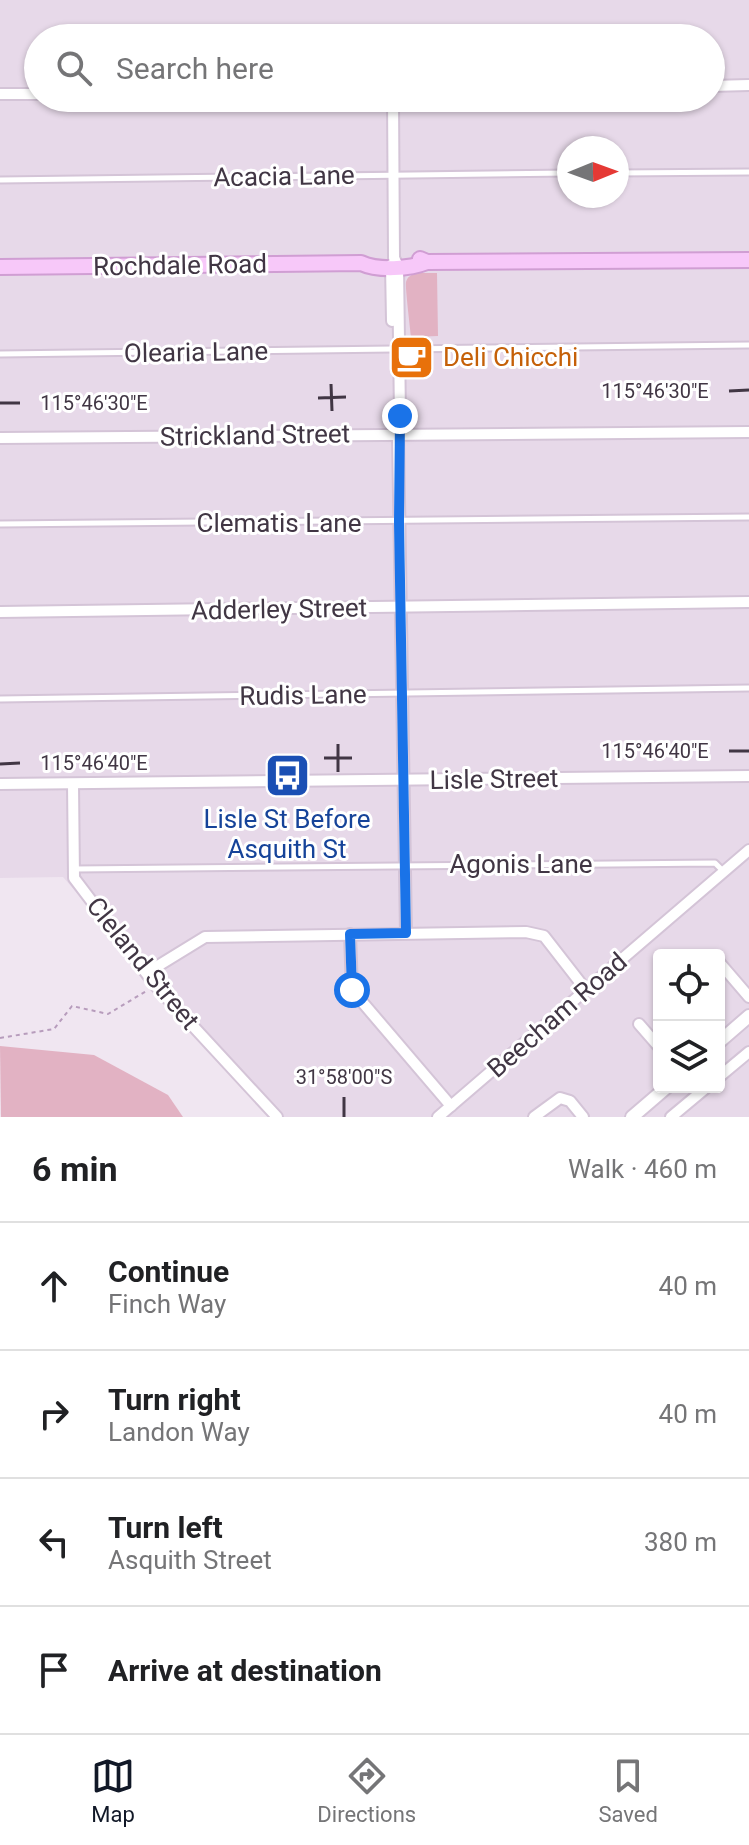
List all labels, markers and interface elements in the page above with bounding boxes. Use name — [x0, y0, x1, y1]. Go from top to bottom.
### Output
search box — [24, 24, 725, 112]
icon: search — [52, 46, 96, 90]
text: Search here — [116, 51, 274, 86]
north arrow — [557, 136, 629, 208]
street label: Acacia Lane — [213, 160, 355, 192]
street label: Rochdale Road — [93, 248, 267, 282]
cafe icon: Deli Chicchi — [388, 333, 436, 381]
street label: Olearia Lane — [124, 336, 268, 368]
place label: Deli Chicchi — [443, 342, 578, 372]
text: 115°46'30"E — [601, 379, 709, 403]
text: 115°46'30"E — [40, 391, 148, 415]
route end — [382, 398, 418, 434]
street label: Strickland Street — [160, 418, 350, 452]
street label: Clematis Lane — [197, 508, 361, 538]
street label: Adderley Street — [191, 592, 367, 626]
street label: Rudis Lane — [239, 679, 367, 711]
text: 115°46'40"E — [601, 739, 709, 763]
text: 115°46'40"E — [40, 751, 148, 775]
bus stop icon: Lisle St Before Asquith St — [263, 752, 311, 800]
street label: Lisle Street — [429, 763, 559, 795]
place label: Lisle St Before Asquith St — [204, 804, 370, 864]
street label: Agonis Lane — [449, 849, 593, 879]
street label: Cleland Street — [81, 891, 205, 1035]
street label: Beecham Road — [481, 946, 633, 1084]
map controls — [653, 949, 725, 1093]
button: locate — [653, 949, 725, 1021]
route start — [334, 972, 370, 1008]
button: layers — [653, 1021, 725, 1093]
text: 31°58'00"S — [296, 1065, 392, 1089]
text: 6 min — [32, 1149, 117, 1189]
text: Walk · 460 m — [568, 1154, 717, 1184]
text: Continue — [108, 1254, 229, 1289]
icon: ahead — [32, 1264, 76, 1308]
text: 40 m — [659, 1271, 717, 1301]
text: Finch Way — [108, 1289, 226, 1319]
text: Turn right — [108, 1382, 241, 1417]
icon: right — [32, 1392, 76, 1436]
text: 40 m — [659, 1399, 717, 1429]
text: Landon Way — [108, 1417, 250, 1447]
text: Turn left — [108, 1510, 223, 1545]
icon: left — [32, 1520, 76, 1564]
text: 380 m — [644, 1527, 717, 1557]
text: Asquith Street — [108, 1545, 272, 1575]
icon: arrive — [32, 1648, 76, 1692]
text: Arrive at destination — [108, 1653, 382, 1688]
tab: Map — [91, 1754, 135, 1827]
tab: Directions — [317, 1754, 416, 1827]
tab: Saved — [598, 1754, 658, 1827]

